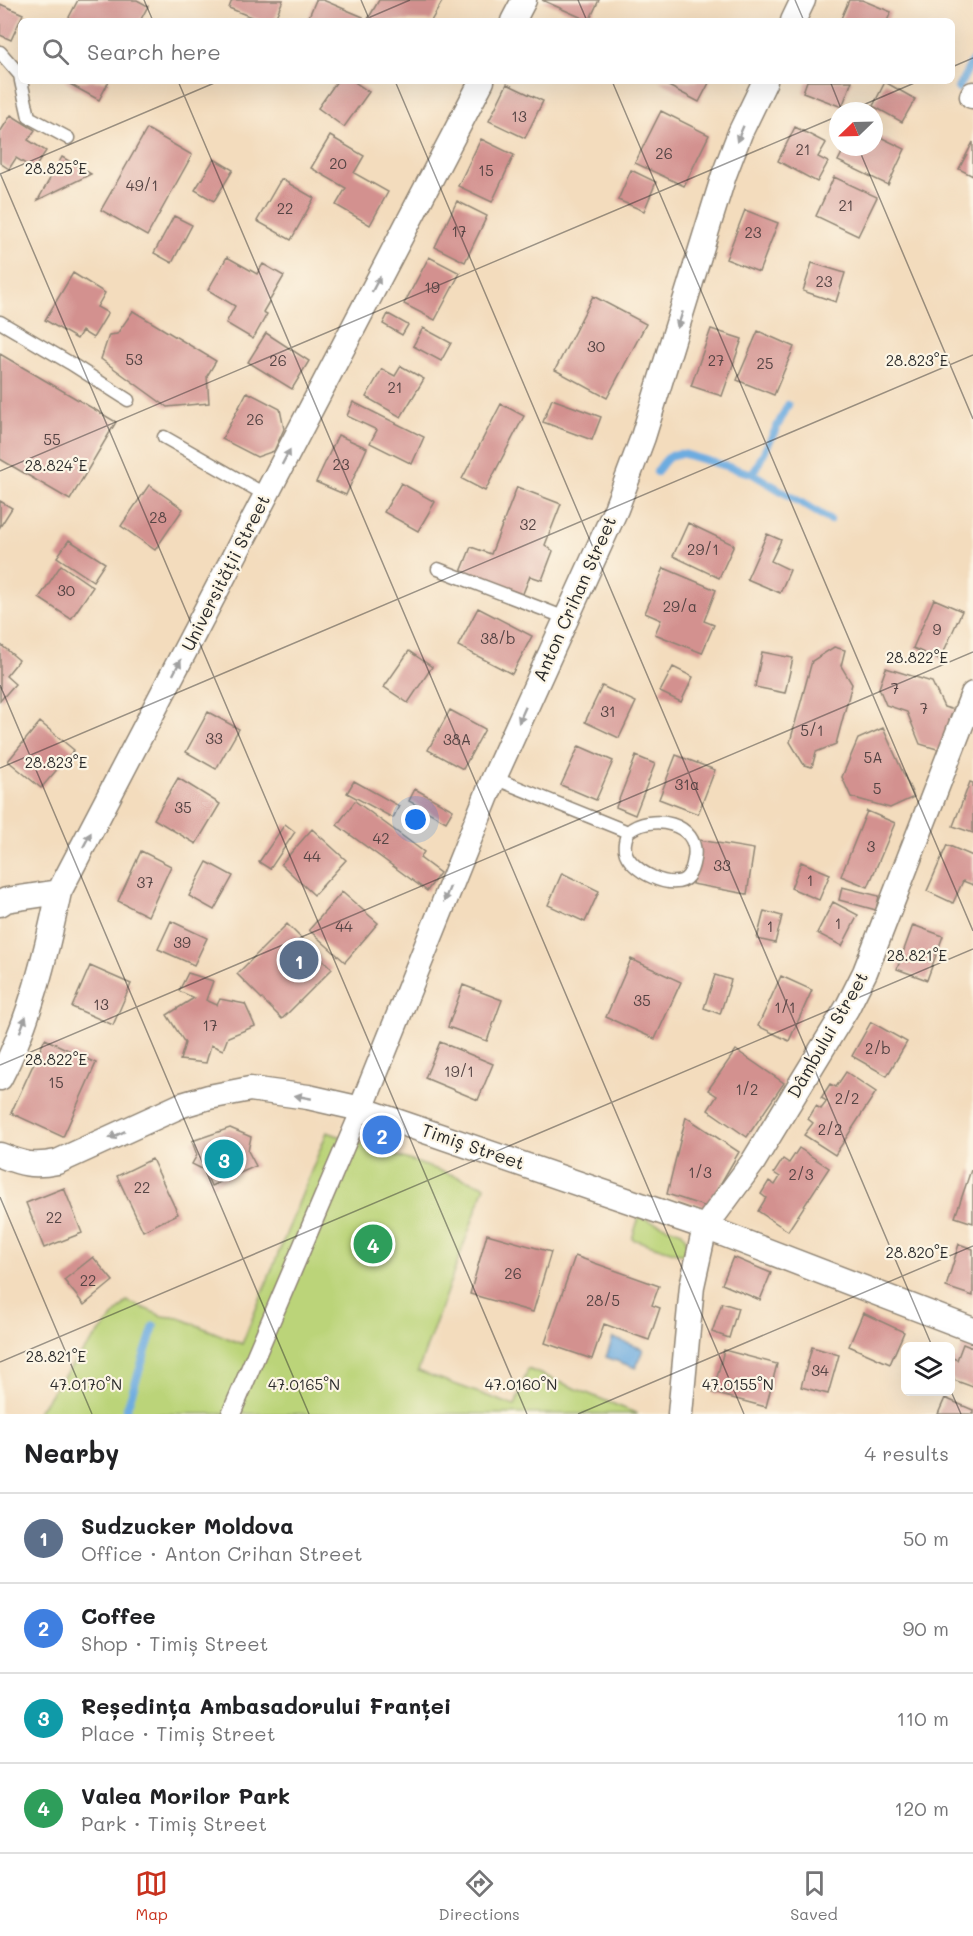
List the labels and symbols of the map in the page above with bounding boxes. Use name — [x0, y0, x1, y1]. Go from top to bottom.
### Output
north arrow — [829, 102, 883, 156]
house number: 13 — [511, 106, 527, 126]
one-way arrow — [735, 125, 744, 143]
house number: 21 — [795, 139, 811, 159]
house number: 26 — [655, 143, 673, 163]
house number: 20 — [329, 153, 347, 173]
text: 28.825°E — [25, 158, 88, 178]
house number: 15 — [478, 160, 494, 180]
house number: 49/1 — [126, 175, 158, 195]
house number: 21 — [838, 195, 854, 215]
house number: 22 — [277, 198, 293, 218]
house number: 17 — [451, 221, 467, 241]
house number: 23 — [744, 222, 762, 242]
house number: 23 — [815, 271, 833, 291]
one-way arrow — [371, 275, 381, 293]
house number: 19 — [424, 277, 440, 297]
one-way arrow — [675, 311, 685, 329]
house number: 30 — [587, 336, 605, 356]
house number: 53 — [125, 349, 143, 369]
house number: 26 — [269, 350, 287, 370]
house number: 27 — [708, 350, 724, 370]
text: 28.823°E — [886, 350, 949, 370]
house number: 25 — [756, 353, 774, 373]
house number: 21 — [387, 377, 403, 397]
house number: 26 — [246, 409, 264, 429]
house number: 55 — [43, 429, 61, 449]
one-way arrow — [281, 448, 291, 465]
house number: 23 — [332, 454, 350, 474]
text: 28.824°E — [25, 455, 88, 475]
street label: Universității Street — [175, 490, 275, 655]
house number: 28 — [149, 507, 167, 527]
street label: Anton Crihan Street — [527, 512, 621, 685]
house number: 32 — [519, 514, 537, 534]
house number: 29/1 — [687, 539, 719, 559]
house number: 30 — [57, 580, 75, 600]
house number: 29/a — [663, 596, 697, 616]
house number: 9 — [933, 619, 942, 639]
house number: 38/b — [480, 628, 516, 648]
text: 28.822°E — [886, 647, 948, 667]
one-way arrow — [172, 659, 182, 676]
house number: 7 — [891, 678, 899, 698]
house number: 7 — [920, 698, 928, 718]
house number: 31 — [600, 701, 616, 721]
one-way arrow — [518, 706, 527, 723]
house number: 5/1 — [800, 720, 824, 740]
house number: 33 — [205, 728, 223, 748]
house number: 38A — [443, 729, 471, 749]
house number: 5A — [863, 747, 883, 767]
text: 28.823°E — [25, 752, 88, 772]
house number: 31a — [675, 774, 699, 794]
house number: 5 — [873, 778, 881, 798]
house number: 35 — [174, 797, 192, 817]
your location — [401, 805, 430, 834]
house number: 42 — [372, 828, 390, 848]
one-way arrow — [81, 831, 91, 849]
house number: 3 — [867, 836, 876, 856]
house number: 44 — [303, 846, 321, 866]
house number: 33 — [713, 855, 731, 875]
house number: 1 — [807, 870, 813, 890]
house number: 37 — [136, 872, 154, 892]
one-way arrow — [442, 886, 452, 904]
house number: 1 — [835, 913, 841, 933]
house number: 44 — [335, 916, 353, 936]
house number: 1 — [767, 916, 773, 936]
house number: 39 — [173, 932, 191, 952]
pin: 1 — [280, 938, 318, 982]
text: 28.821°E — [887, 945, 948, 965]
street label: Dâmbului Street — [781, 967, 873, 1102]
house number: 35 — [633, 990, 651, 1010]
house number: 13 — [93, 994, 109, 1014]
house number: 1/1 — [774, 997, 796, 1017]
one-way arrow — [18, 1015, 28, 1033]
house number: 17 — [202, 1015, 218, 1035]
house number: 2/b — [865, 1038, 891, 1058]
text: 28.822°E — [25, 1049, 87, 1069]
house number: 19/1 — [444, 1061, 474, 1081]
house number: 15 — [48, 1072, 64, 1092]
house number: 1/2 — [736, 1079, 758, 1099]
house number: 2/2 — [835, 1088, 859, 1108]
one-way arrow — [294, 1092, 313, 1101]
pin: 2 — [362, 1112, 401, 1158]
street label: Timiș Street — [419, 1117, 528, 1175]
house number: 2/2 — [818, 1119, 842, 1139]
one-way arrow — [109, 1130, 126, 1139]
pin: 3 — [204, 1136, 244, 1182]
house number: 1/3 — [688, 1162, 712, 1182]
house number: 2/3 — [788, 1164, 814, 1184]
house number: 22 — [134, 1177, 150, 1197]
house number: 22 — [46, 1207, 62, 1227]
pin: 4 — [354, 1222, 392, 1266]
text: 28.820°E — [886, 1242, 949, 1262]
house number: 26 — [504, 1263, 522, 1283]
house number: 22 — [80, 1270, 96, 1290]
house number: 28/5 — [586, 1290, 620, 1310]
text: 28.821°E — [26, 1346, 87, 1366]
house number: 34 — [811, 1360, 829, 1380]
text: 47.0170°N — [50, 1374, 122, 1394]
text: 47.0165°N — [268, 1374, 340, 1394]
text: 47.0160°N — [485, 1374, 557, 1394]
text: 47.0155°N — [702, 1374, 774, 1394]

